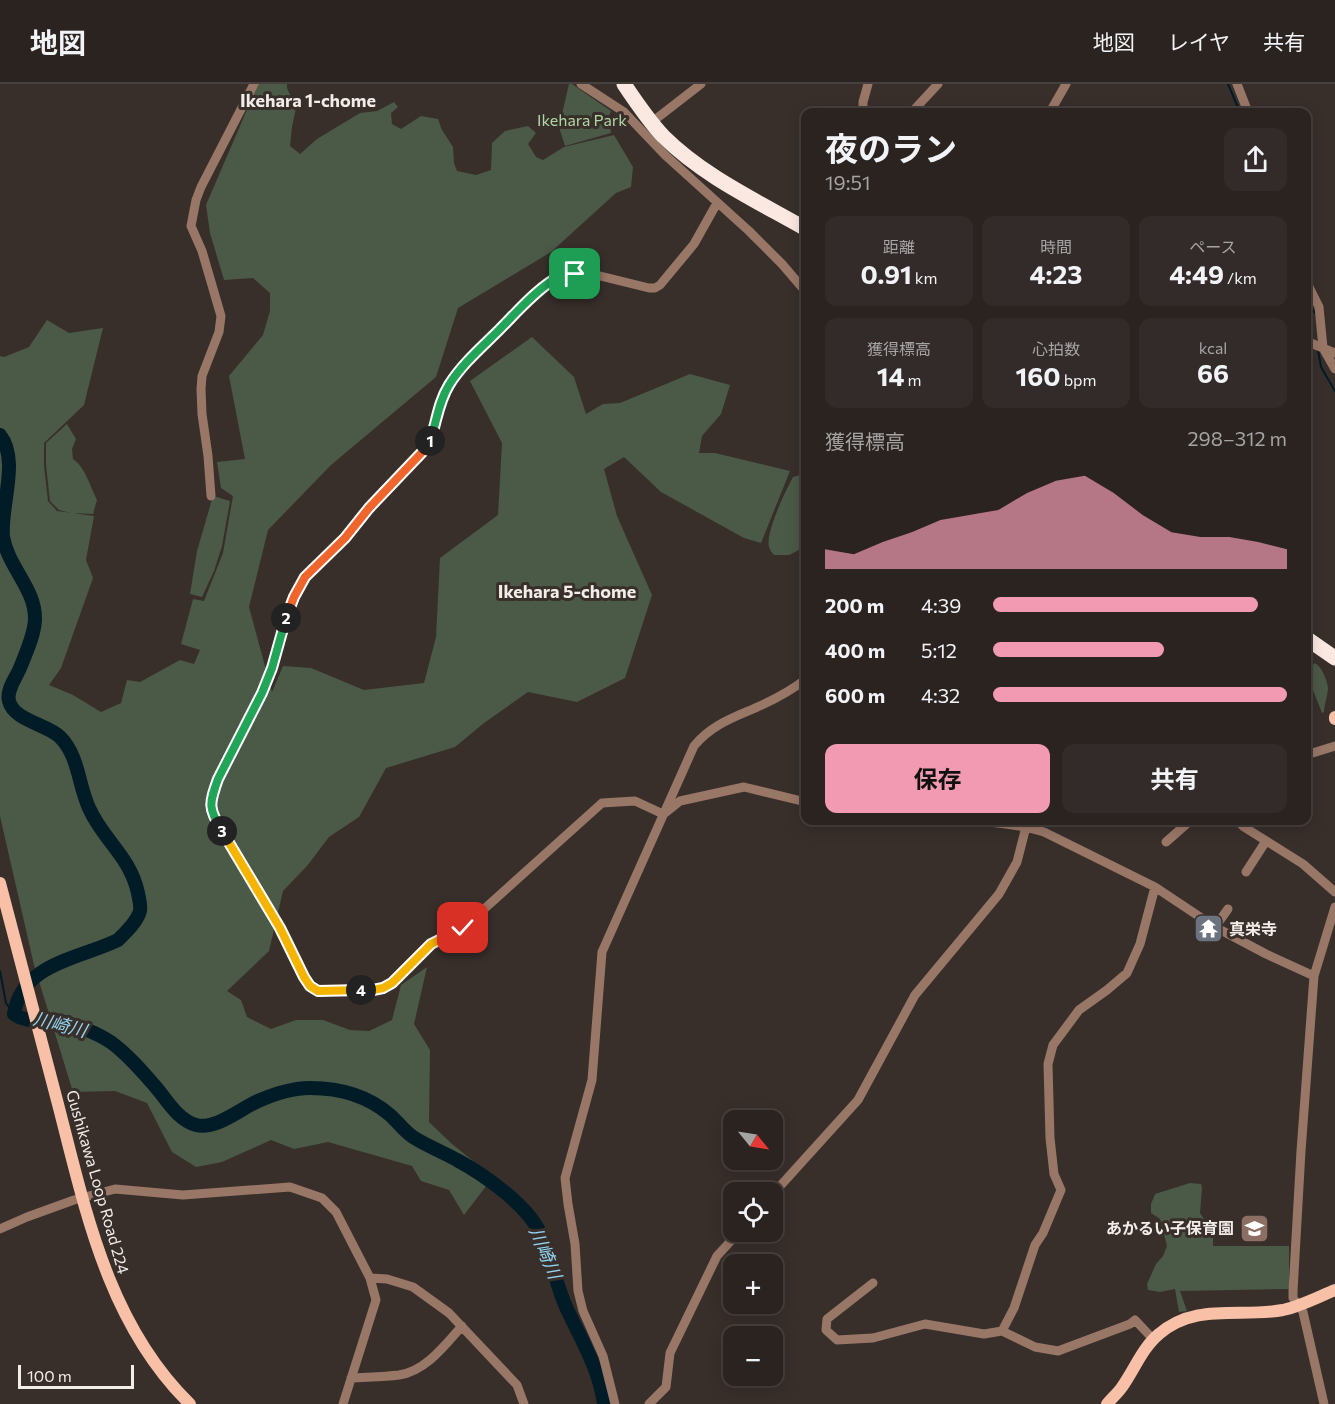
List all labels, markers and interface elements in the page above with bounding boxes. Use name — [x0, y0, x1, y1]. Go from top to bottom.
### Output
text: 地図 — [30, 25, 86, 59]
text: 地図 — [1093, 29, 1135, 54]
text: レイヤ — [1168, 29, 1230, 54]
text: 共有 — [1263, 29, 1305, 54]
district label: Ikehara 1-chome — [240, 89, 376, 111]
park label: Ikehara Park — [537, 110, 627, 129]
text: 夜のラン — [825, 127, 957, 168]
button: share — [1224, 128, 1287, 191]
text: 19:51 — [825, 170, 870, 194]
text: 距離 — [883, 237, 915, 256]
text: 時間 — [1040, 237, 1072, 256]
text: ペース — [1189, 237, 1237, 256]
pin — [549, 248, 600, 299]
icon: arrive — [558, 257, 591, 290]
text: 0.91 — [861, 258, 912, 289]
text: 4:23 — [1030, 258, 1082, 289]
text: 4:49 — [1169, 258, 1224, 289]
text: km — [912, 268, 937, 287]
text: /km — [1224, 268, 1257, 287]
text: kcal — [1199, 338, 1227, 357]
text: 獲得標高 — [867, 339, 931, 358]
text: 心拍数 — [1032, 339, 1080, 358]
text: 66 — [1197, 357, 1229, 388]
text: 14 — [877, 360, 904, 391]
text: 160 — [1015, 360, 1061, 391]
text: m — [904, 370, 921, 389]
text: bpm — [1061, 370, 1097, 389]
pin: 1 — [415, 426, 445, 456]
text: 298–312 m — [1188, 426, 1287, 450]
text: 獲得標高 — [825, 429, 905, 453]
text: 1 — [426, 431, 434, 450]
district label: Ikehara 5-chome — [498, 580, 636, 602]
text: 200 m — [825, 593, 884, 617]
text: 4:39 — [921, 593, 961, 617]
pin: 2 — [271, 603, 301, 633]
text: 2 — [281, 608, 291, 627]
text: 400 m — [825, 638, 885, 662]
text: 5:12 — [921, 638, 957, 662]
text: 600 m — [825, 683, 885, 707]
text: 4:32 — [921, 683, 960, 707]
button: 保存 — [825, 744, 1050, 813]
button: 共有 — [1062, 744, 1287, 813]
pin: 3 — [207, 816, 237, 846]
text: 3 — [217, 821, 227, 840]
pin — [437, 902, 488, 953]
icon: check — [446, 911, 479, 944]
temple icon: 真栄寺 — [1192, 913, 1224, 945]
place label: 真栄寺 — [1229, 919, 1277, 938]
pin: 4 — [346, 975, 376, 1005]
text: 4 — [356, 980, 366, 999]
water label: 川崎川 — [31, 1007, 91, 1042]
street label: Gushikawa Loop Road 224 — [63, 1088, 134, 1276]
north arrow — [723, 1110, 783, 1170]
map controls — [723, 1110, 783, 1386]
button: locate — [723, 1182, 783, 1242]
school or university icon: あかるい子保育園 — [1239, 1212, 1271, 1244]
place label: あかるい子保育園 — [1106, 1218, 1234, 1237]
water label: 川崎川 — [525, 1223, 567, 1284]
button: + — [723, 1254, 783, 1314]
button: − — [723, 1326, 783, 1386]
scale bar — [18, 1362, 134, 1390]
text: 100 m — [27, 1366, 72, 1385]

